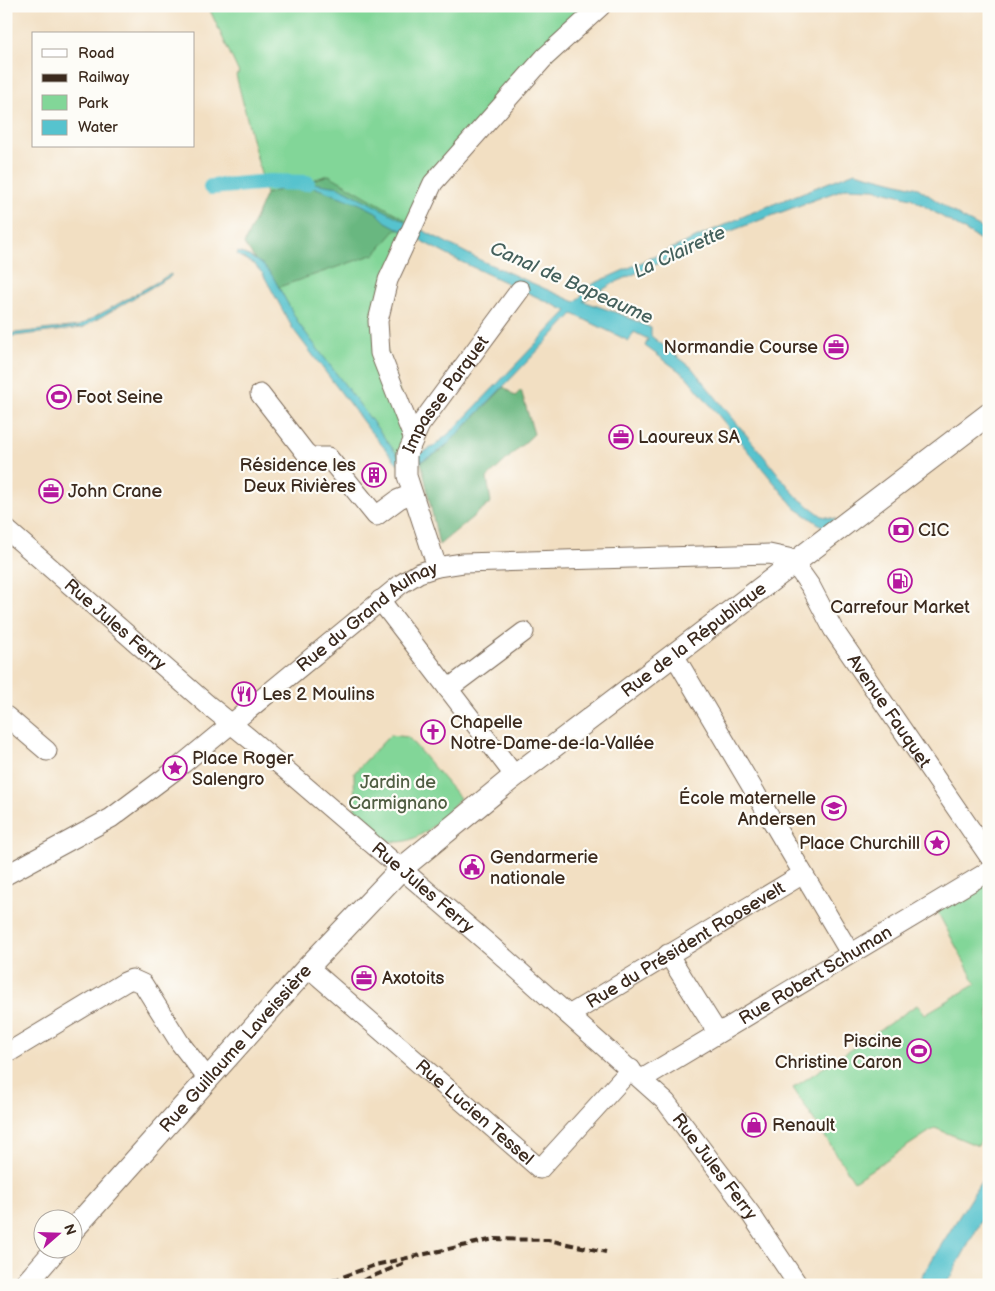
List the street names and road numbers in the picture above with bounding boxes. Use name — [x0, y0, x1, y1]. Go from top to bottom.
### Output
street label: Impasse Parquet — [399, 331, 494, 457]
street label: Rue du Grand Aulnay — [293, 557, 441, 677]
street label: Rue Jules Ferry — [60, 575, 171, 675]
street label: Rue de la République — [617, 578, 771, 702]
street label: Avenue Fauquet — [843, 651, 935, 772]
street label: Rue Jules Ferry — [367, 838, 479, 938]
street label: Rue du Président Roosevelt — [583, 877, 789, 1013]
street label: Rue Robert Schuman — [735, 922, 896, 1029]
street label: Rue Guillaume Laveissière — [155, 960, 316, 1137]
street label: Rue Lucien Tessel — [411, 1055, 538, 1170]
street label: Rue Jules Ferry — [667, 1109, 762, 1225]

